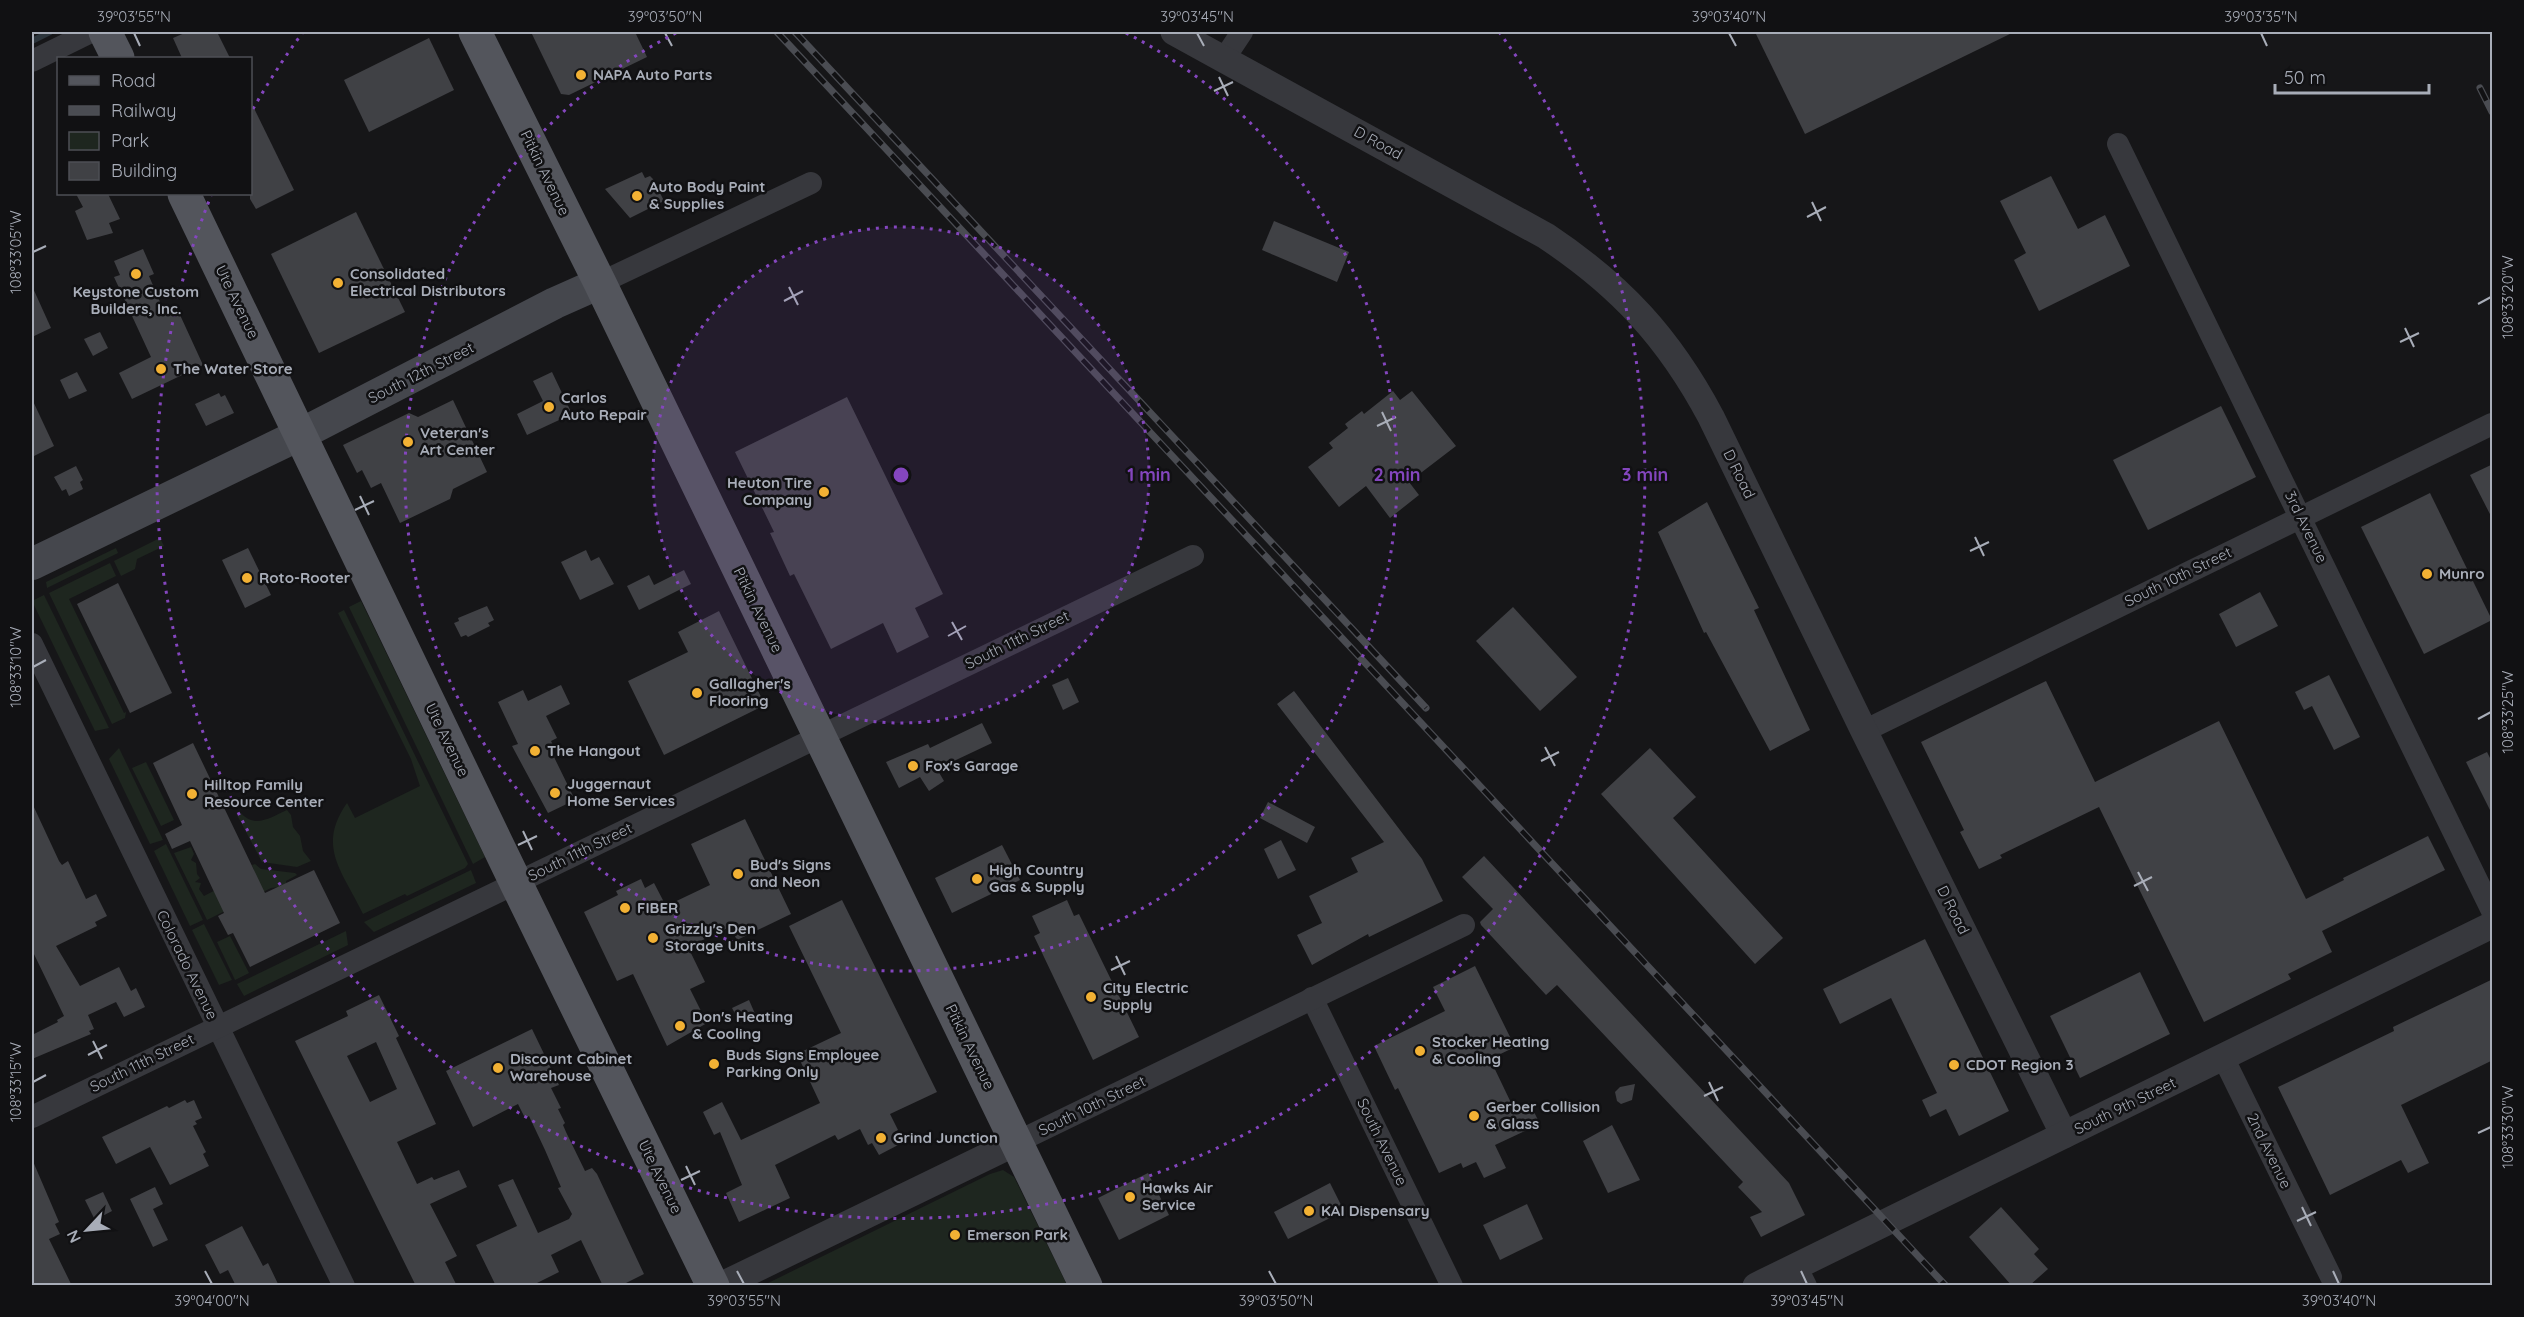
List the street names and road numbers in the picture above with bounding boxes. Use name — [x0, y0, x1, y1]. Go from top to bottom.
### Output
street label: D Road — [1351, 122, 1406, 164]
street label: Pitkin Avenue — [517, 127, 574, 219]
street label: Ute Avenue — [211, 262, 263, 342]
street label: South 12th Street — [365, 338, 477, 407]
street label: D Road — [1719, 446, 1759, 501]
street label: 3rd Avenue — [2281, 488, 2332, 566]
street label: South 10th Street — [2121, 542, 2234, 611]
street label: Pitkin Avenue — [730, 564, 787, 656]
street label: South 11th Street — [962, 606, 1072, 673]
street label: Ute Avenue — [421, 700, 473, 780]
street label: South 11th Street — [525, 818, 635, 885]
street label: D Road — [1933, 882, 1974, 937]
street label: Colorado Avenue — [153, 907, 222, 1023]
street label: Pitkin Avenue — [942, 1001, 999, 1093]
street label: South 11th Street — [87, 1029, 197, 1096]
street label: South 10th Street — [1035, 1071, 1148, 1140]
street label: South 9th Street — [2071, 1073, 2179, 1138]
street label: South Avenue — [1353, 1095, 1412, 1189]
street label: 2nd Avenue — [2243, 1110, 2296, 1192]
street label: Ute Avenue — [634, 1137, 686, 1217]

